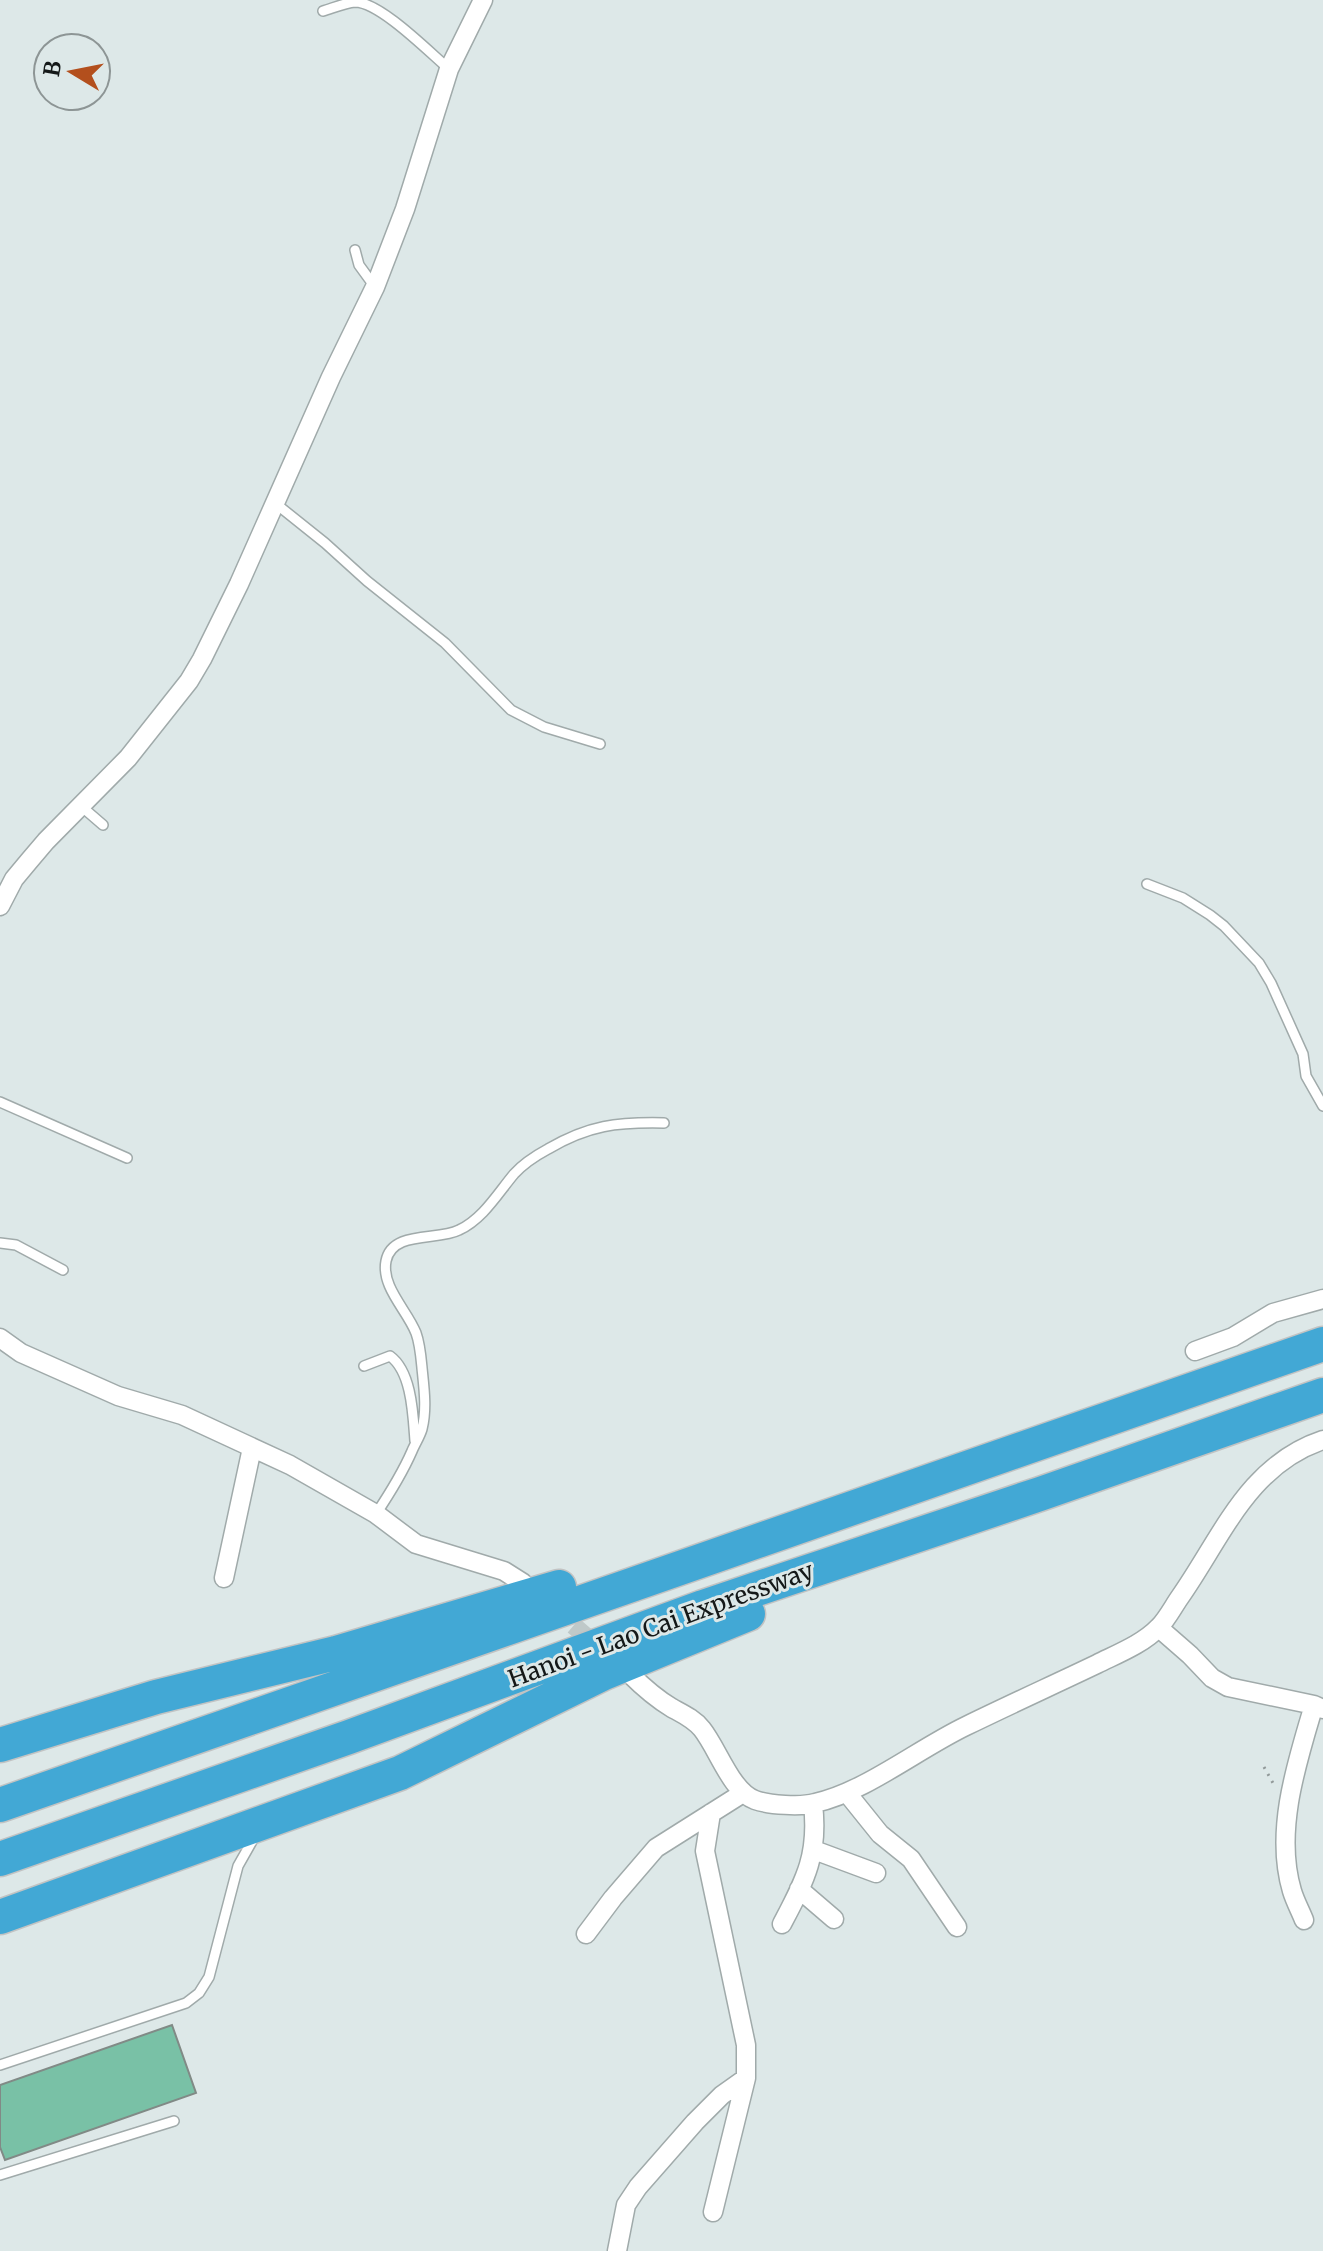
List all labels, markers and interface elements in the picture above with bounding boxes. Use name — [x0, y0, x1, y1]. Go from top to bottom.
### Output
north arrow — [32, 32, 112, 112]
text: B — [37, 59, 67, 79]
street label: Hanoi - Lao Cai Expressway — [504, 1555, 818, 1694]

